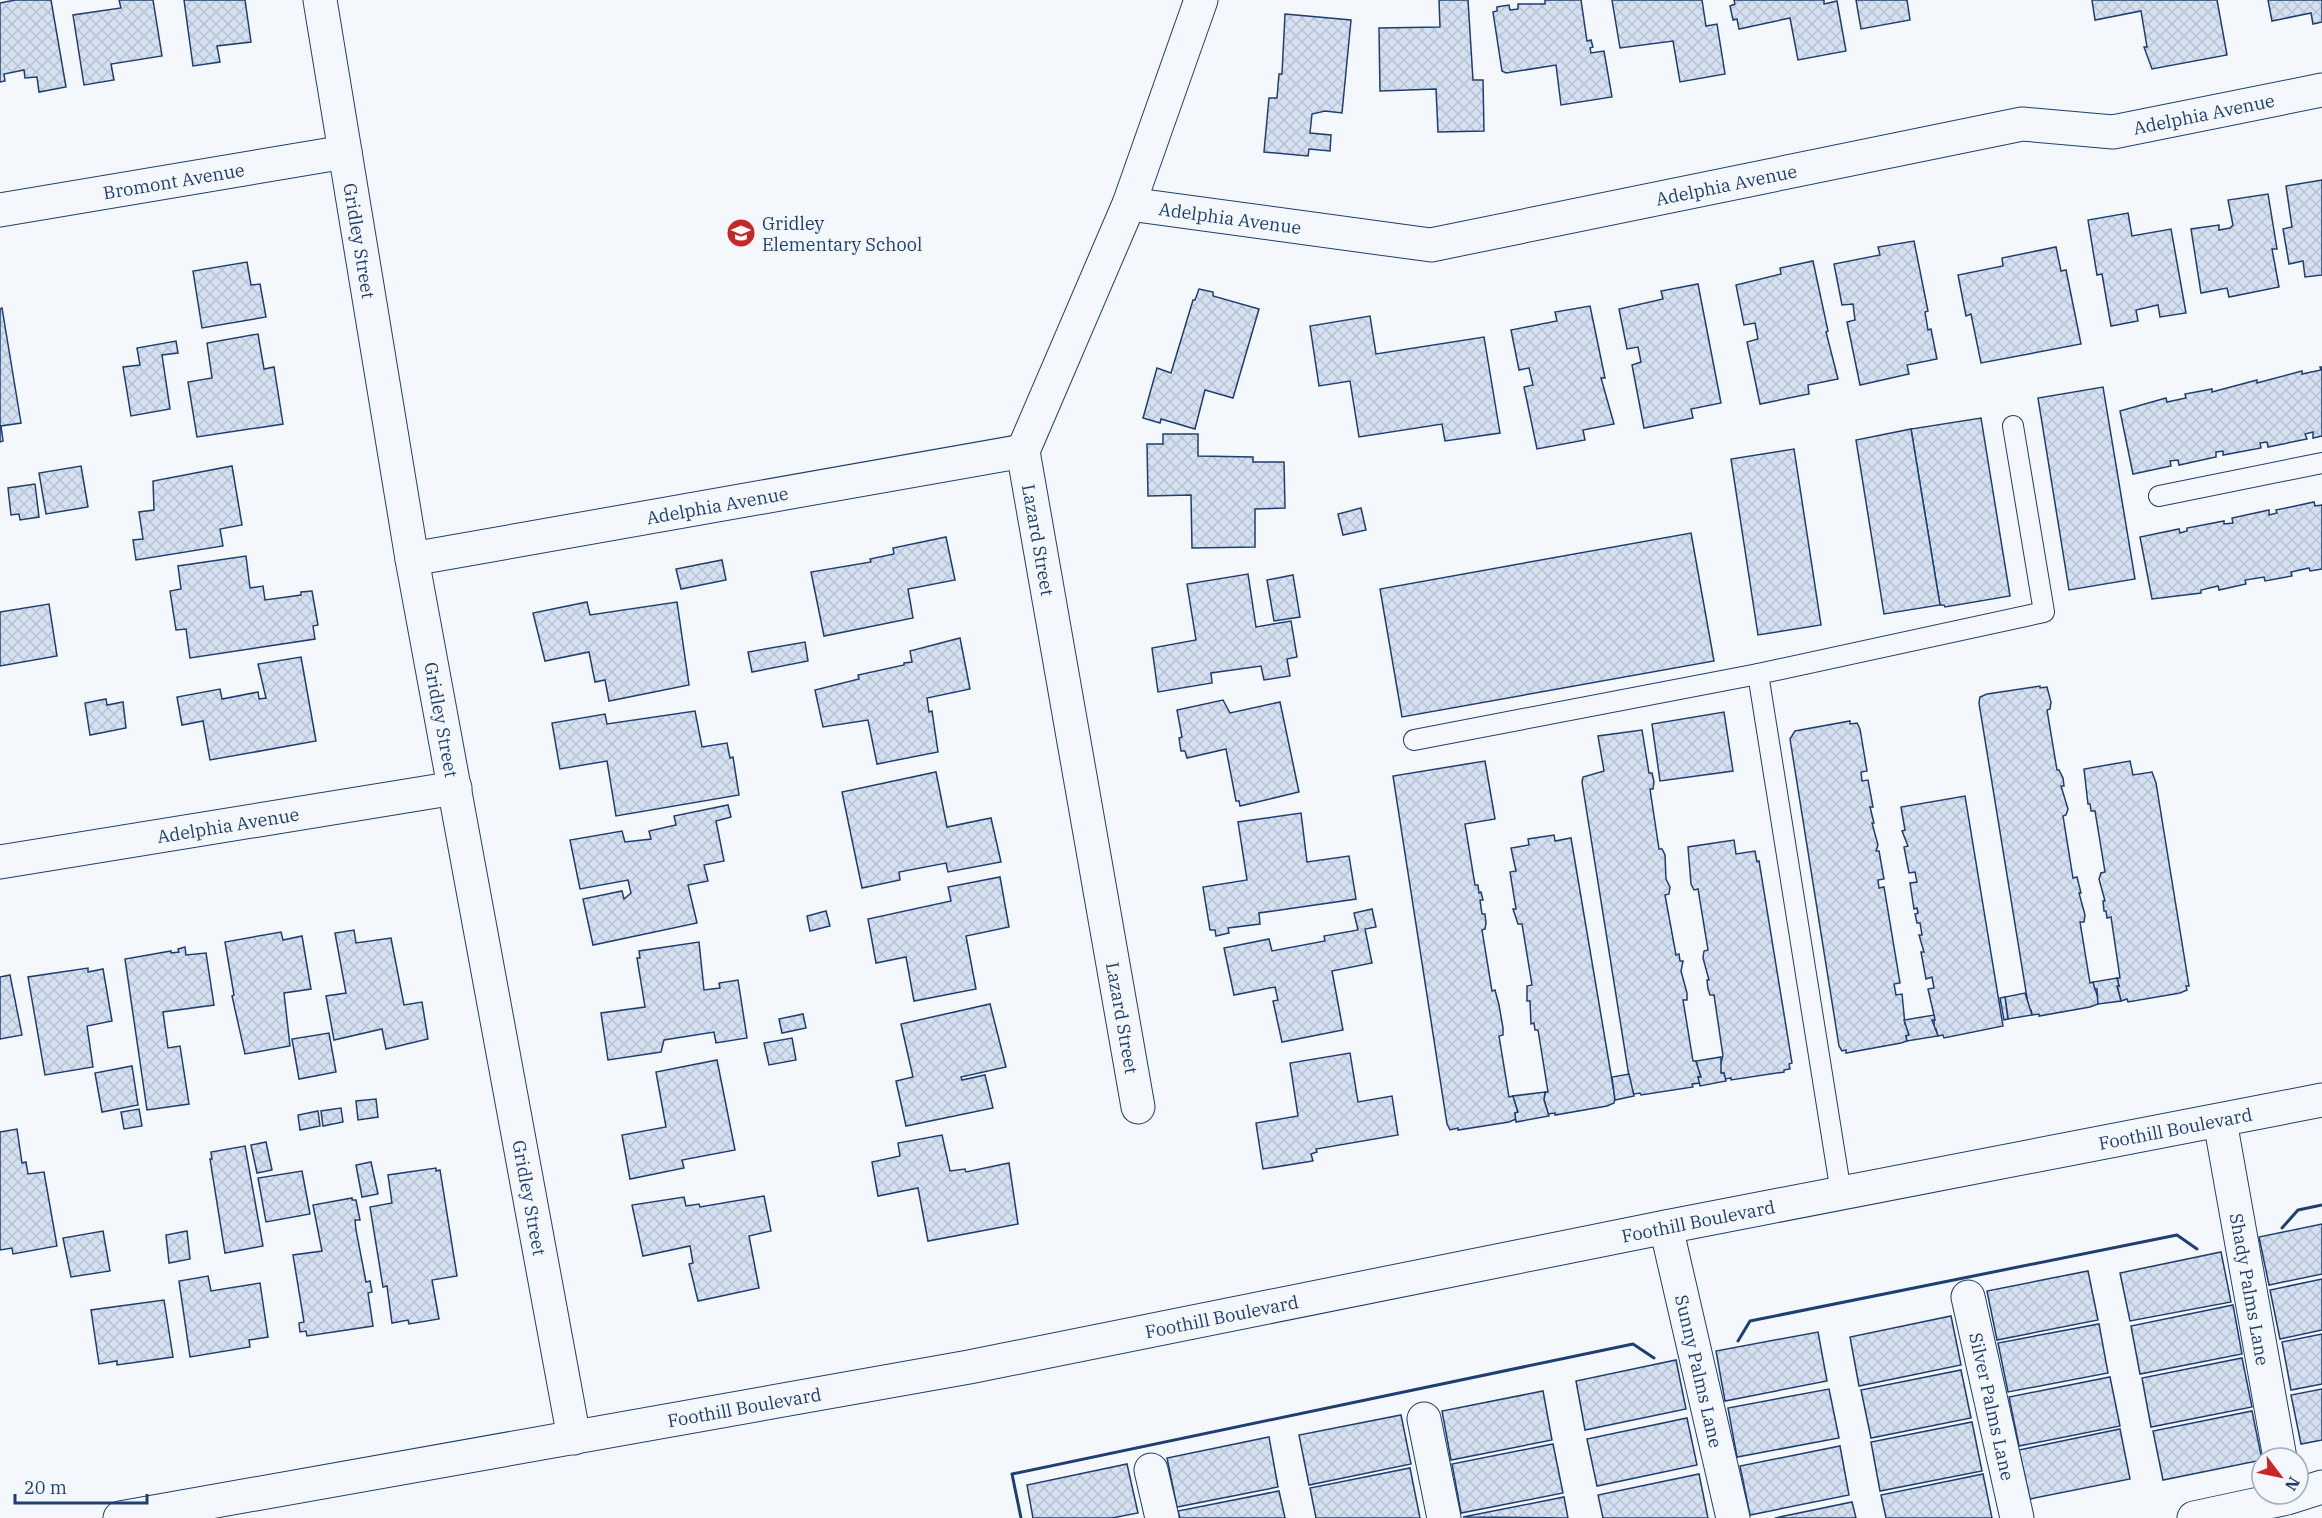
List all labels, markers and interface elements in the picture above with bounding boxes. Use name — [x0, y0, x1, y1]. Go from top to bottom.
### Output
street label: Adelphia Avenue — [2131, 88, 2276, 139]
street label: Bromont Avenue — [101, 158, 246, 204]
street label: Adelphia Avenue — [1653, 159, 1799, 210]
street label: Gridley Street — [339, 181, 380, 300]
street label: Adelphia Avenue — [1157, 197, 1303, 239]
place label: Gridley Elementary School — [762, 212, 922, 256]
school or university icon: Gridley Elementary School — [725, 217, 757, 249]
street label: Adelphia Avenue — [645, 481, 790, 529]
street label: Lazard Street — [1017, 482, 1059, 598]
street label: Gridley Street — [420, 660, 464, 779]
street label: Adelphia Avenue — [155, 802, 301, 848]
street label: Lazard Street — [1101, 960, 1143, 1076]
street label: Foothill Boulevard — [2097, 1102, 2254, 1155]
street label: Gridley Street — [508, 1138, 552, 1257]
street label: Foothill Boulevard — [1619, 1195, 1777, 1247]
street label: Shady Palms Lane — [2225, 1211, 2275, 1367]
street label: Foothill Boulevard — [1143, 1290, 1300, 1343]
street label: Sunny Palms Lane — [1670, 1292, 1728, 1450]
street label: Silver Palms Lane — [1965, 1330, 2020, 1483]
street label: Foothill Boulevard — [665, 1382, 823, 1432]
north arrow — [2250, 1446, 2310, 1506]
scale bar — [15, 1467, 147, 1505]
text: N — [2281, 1473, 2305, 1495]
text: 20 m — [24, 1476, 67, 1499]

